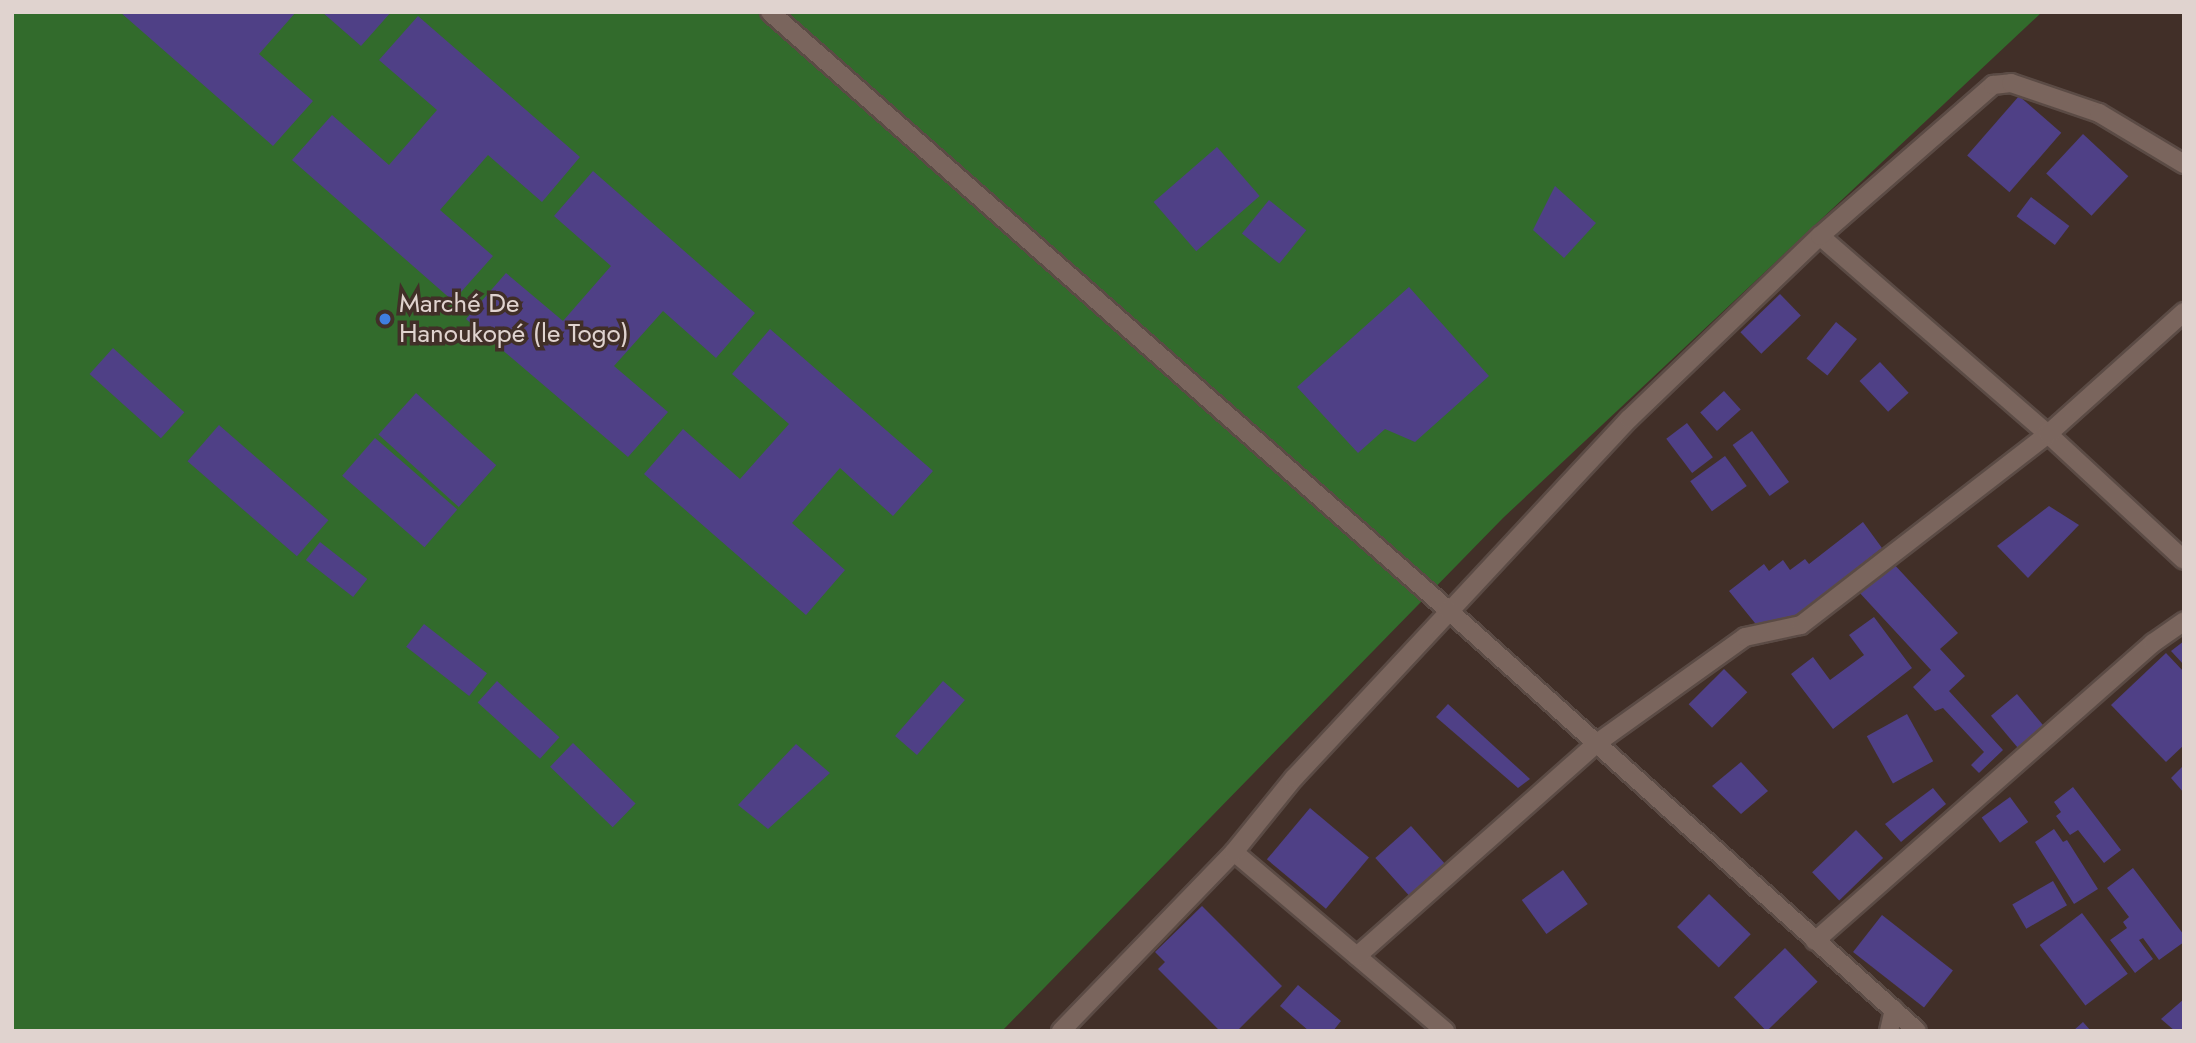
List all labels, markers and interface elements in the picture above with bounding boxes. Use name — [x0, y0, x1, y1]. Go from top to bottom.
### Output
place label: Marché De Hanoukopé (le Togo) — [399, 288, 629, 350]
marker: Marché De Hanoukopé (le Togo) — [377, 311, 393, 327]

